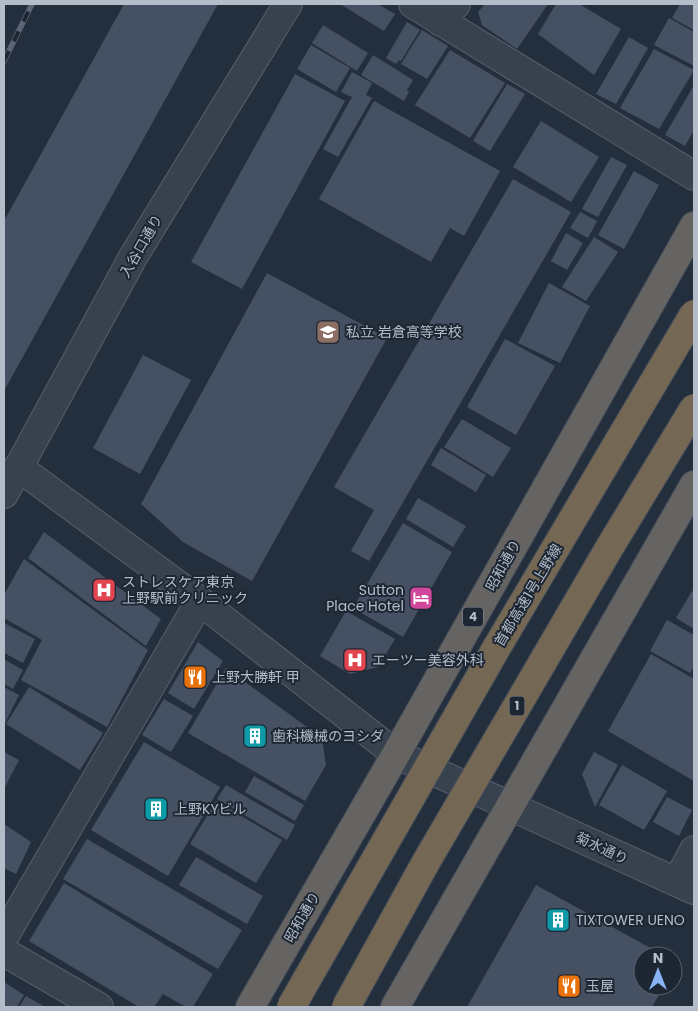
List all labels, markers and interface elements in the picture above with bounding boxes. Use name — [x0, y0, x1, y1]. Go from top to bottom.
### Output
street label: 入谷口通り — [115, 211, 167, 281]
school or university icon: 私立 岩倉高等学校 — [315, 319, 341, 345]
place label: 私立 岩倉高等学校 — [346, 322, 462, 342]
street label: 昭和通り — [481, 536, 525, 594]
street label: 首都高速1号上野線 — [489, 540, 567, 650]
place label: ストレスケア東京 上野駅前クリニック — [122, 572, 248, 608]
hospital icon: ストレスケア東京 上野駅前クリニック — [91, 577, 117, 603]
place label: Sutton Place Hotel — [326, 580, 404, 616]
hotel icon: Sutton Place Hotel — [408, 585, 434, 611]
road number: 4 — [463, 608, 483, 626]
hospital icon: エーツー美容外科 — [342, 647, 368, 673]
place label: エーツー美容外科 — [372, 650, 484, 670]
restaurant icon: 上野大勝軒 甲 — [182, 664, 208, 690]
place label: 上野大勝軒 甲 — [212, 667, 300, 687]
road number: 1 — [510, 696, 524, 716]
building icon: 歯科機械のヨシダ — [242, 723, 268, 749]
place label: 歯科機械のヨシダ — [272, 726, 384, 746]
building icon: 上野KYビル — [143, 796, 169, 822]
place label: 上野KYビル — [174, 799, 247, 819]
street label: 菊水通り — [572, 827, 632, 869]
street label: 昭和通り — [279, 888, 325, 946]
building icon: TIXTOWER UENO — [545, 907, 571, 933]
place label: TIXTOWER UENO — [576, 910, 685, 930]
north arrow — [633, 946, 683, 996]
text: N — [653, 948, 663, 968]
restaurant icon: 玉屋 — [556, 973, 582, 999]
place label: 玉屋 — [586, 976, 614, 996]

